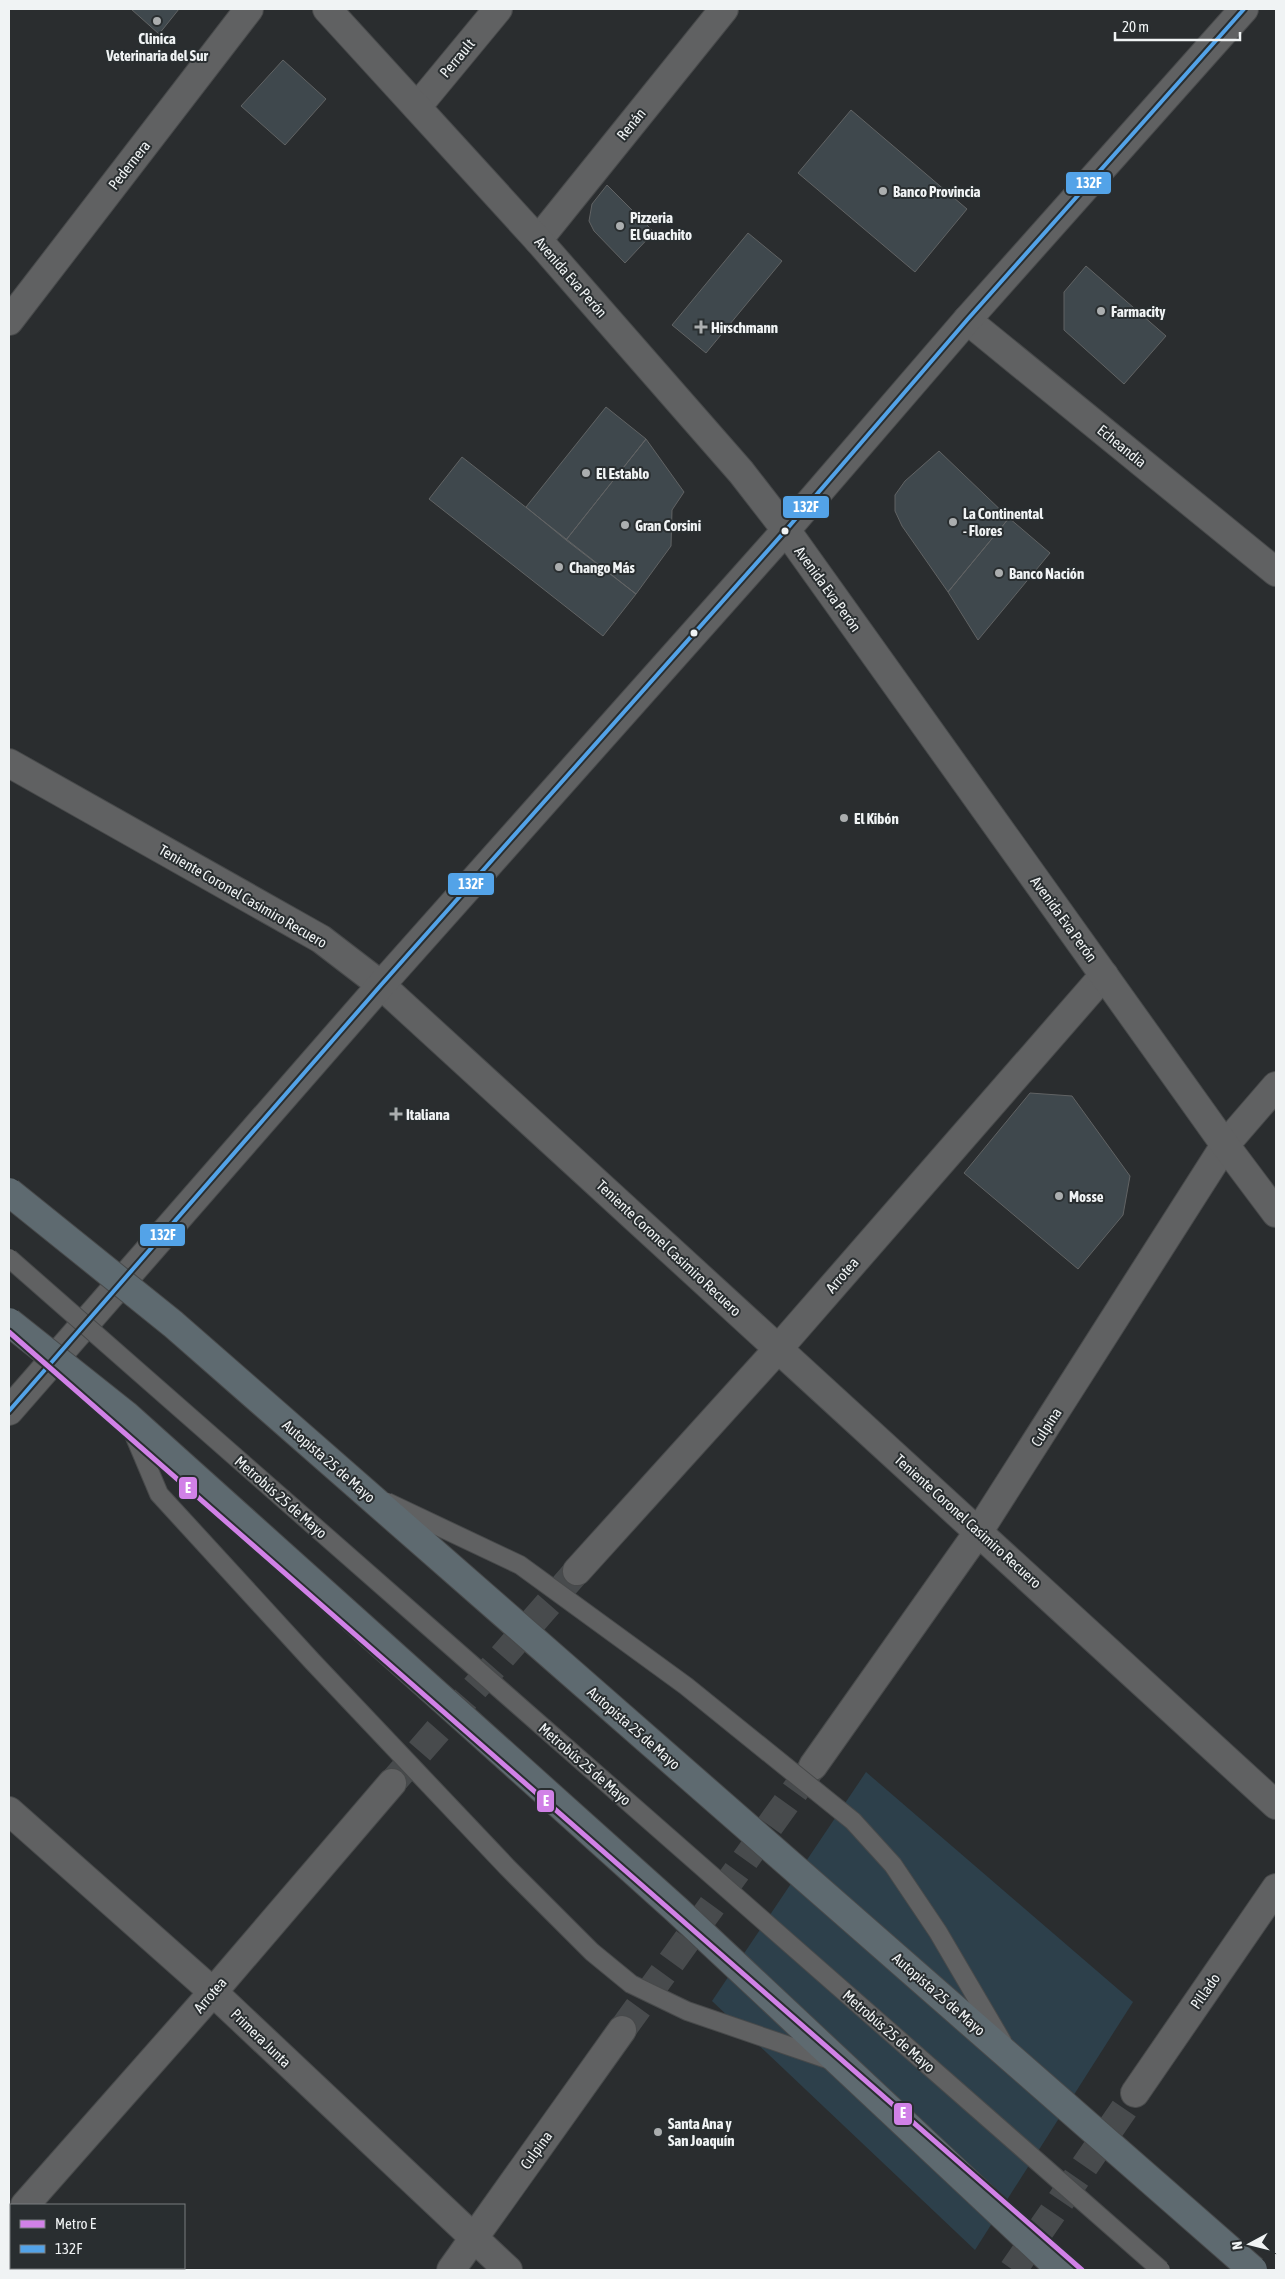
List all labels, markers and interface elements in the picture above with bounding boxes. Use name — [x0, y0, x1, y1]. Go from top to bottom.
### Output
scale bar — [1115, 10, 1240, 42]
marker: Clinica Veterinaria del Sur — [151, 15, 163, 27]
text: 20 m — [1122, 18, 1149, 35]
place label: Clinica Veterinaria del Sur — [105, 30, 208, 64]
street label: Perrault — [436, 35, 478, 81]
street label: Renán — [613, 105, 649, 143]
street label: Pedernera — [105, 137, 153, 193]
line badge: 132F — [1065, 171, 1112, 195]
text: 132F — [1076, 175, 1102, 191]
place label: Banco Provincia — [893, 183, 981, 200]
marker: Banco Provincia — [877, 185, 889, 197]
place label: Pizzeria El Guachito — [630, 209, 692, 243]
marker: Pizzeria El Guachito — [614, 220, 626, 232]
street label: Avenida Eva Perón — [531, 233, 611, 321]
place label: Farmacity — [1111, 303, 1166, 320]
marker: Farmacity — [1095, 305, 1107, 317]
place label: Hirschmann — [711, 319, 778, 336]
marker: Hirschmann — [695, 321, 707, 333]
street label: Echeandia — [1094, 421, 1150, 471]
place label: El Establo — [596, 465, 649, 482]
marker: El Establo — [580, 467, 592, 479]
line badge: 132F — [782, 495, 830, 519]
text: 132F — [793, 499, 819, 515]
place label: La Continental - Flores — [963, 505, 1044, 539]
marker: La Continental - Flores — [947, 516, 959, 528]
place label: Gran Corsini — [635, 517, 701, 534]
marker: Gran Corsini — [619, 519, 631, 531]
unlabelled marker — [780, 526, 790, 536]
street label: Avenida Eva Perón — [791, 543, 865, 635]
place label: Chango Más — [569, 559, 636, 576]
marker: Chango Más — [553, 561, 565, 573]
place label: Banco Nación — [1009, 565, 1084, 582]
marker: Banco Nación — [993, 567, 1005, 579]
unlabelled marker — [689, 628, 699, 638]
place label: El Kibón — [854, 810, 899, 827]
marker: El Kibón — [838, 812, 850, 824]
street label: Teniente Coronel Casimiro Recuero — [156, 841, 330, 951]
line badge: 132F — [447, 872, 495, 896]
street label: Avenida Eva Perón — [1027, 873, 1101, 965]
text: 132F — [458, 876, 484, 892]
place label: Italiana — [406, 1106, 450, 1123]
marker: Italiana — [390, 1108, 402, 1120]
street label: Teniente Coronel Casimiro Recuero — [593, 1177, 745, 1319]
place label: Mosse — [1069, 1188, 1104, 1205]
marker: Mosse — [1053, 1190, 1065, 1202]
line badge: 132F — [139, 1223, 186, 1247]
text: 132F — [150, 1227, 176, 1243]
street label: Arrotea — [822, 1254, 862, 1296]
street label: Culpina — [1027, 1404, 1065, 1450]
street label: Autopista 25 de Mayo — [279, 1416, 379, 1506]
street label: Teniente Coronel Casimiro Recuero — [891, 1451, 1045, 1591]
street label: Metrobús 25 de Mayo — [231, 1452, 331, 1542]
line badge: E — [178, 1476, 198, 1500]
text: E — [185, 1480, 191, 1496]
street label: Autopista 25 de Mayo — [584, 1683, 684, 1773]
street label: Metrobús 25 de Mayo — [535, 1719, 635, 1809]
line badge: E — [536, 1789, 555, 1813]
text: E — [543, 1793, 549, 1809]
street label: Autopista 25 de Mayo — [889, 1949, 989, 2039]
street label: Pillado — [1187, 1970, 1223, 2012]
street label: Arrotea — [190, 1974, 230, 2016]
street label: Metrobús 25 de Mayo — [839, 1986, 939, 2076]
street label: Primera Junta — [228, 2005, 294, 2071]
line badge: E — [893, 2102, 913, 2126]
text: E — [900, 2105, 906, 2121]
place label: Santa Ana y San Joaquín — [668, 2115, 735, 2149]
marker: Santa Ana y San Joaquín — [652, 2126, 664, 2138]
street label: Culpina — [517, 2128, 555, 2172]
legend — [10, 2204, 185, 2269]
text: Metro E — [55, 2215, 97, 2232]
north arrow — [1225, 2219, 1275, 2269]
text: 132F — [55, 2240, 82, 2257]
text: N — [1229, 2241, 1246, 2251]

